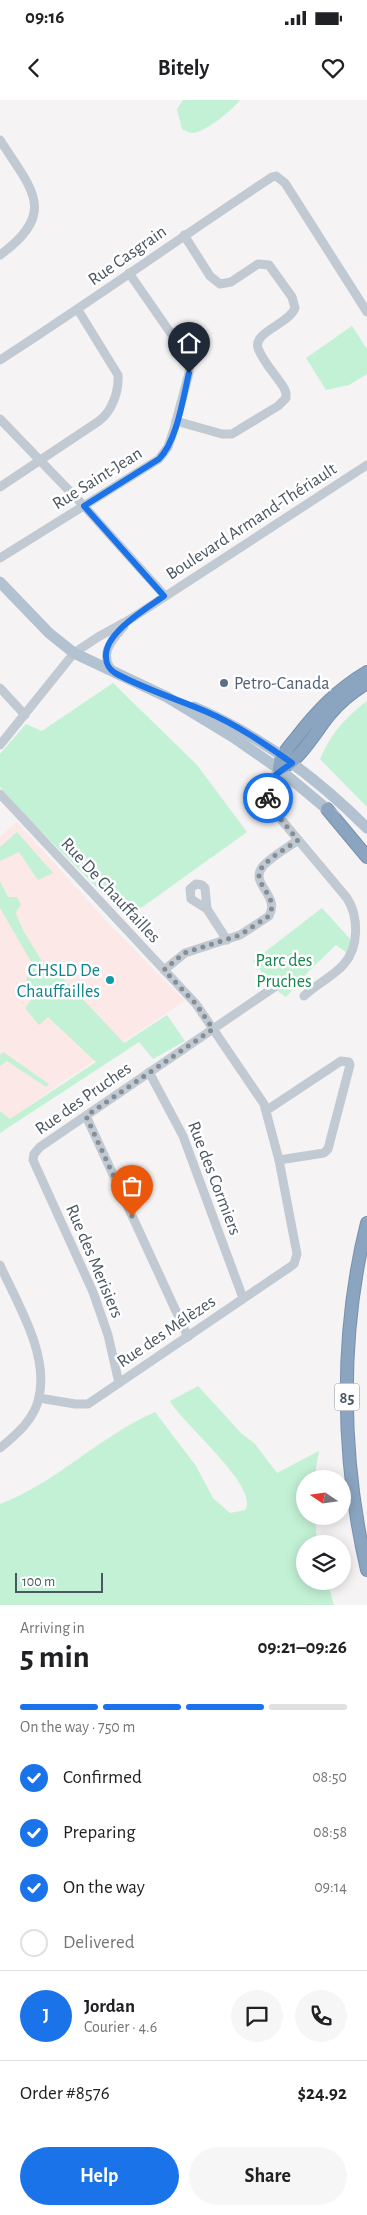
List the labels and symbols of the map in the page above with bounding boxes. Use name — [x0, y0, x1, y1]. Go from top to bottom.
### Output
street label: Rue Casgrain — [85, 222, 170, 289]
pin — [168, 322, 210, 373]
street label: Rue Saint-Jean — [50, 444, 145, 513]
street label: Boulevard Armand-Thériault — [163, 460, 340, 584]
place label: Petro-Canada — [234, 675, 330, 693]
marker: Petro-Canada — [218, 677, 230, 689]
courier — [243, 773, 293, 823]
street label: Rue De Chauffailles — [57, 835, 163, 947]
park label: Parc des Pruches — [255, 952, 313, 991]
place label: CHSLD De Chauffailles — [17, 962, 100, 1001]
marker: CHSLD De Chauffailles — [104, 974, 116, 986]
street label: Rue des Pruches — [32, 1059, 135, 1139]
street label: Rue des Cormiers — [184, 1119, 244, 1238]
pin — [111, 1165, 153, 1216]
street label: Rue des Merisiers — [62, 1202, 126, 1321]
street label: Rue des Mélèzes — [114, 1292, 219, 1371]
road number: 85 — [334, 1384, 360, 1410]
north arrow — [296, 1470, 351, 1525]
scale bar — [15, 1570, 102, 1593]

